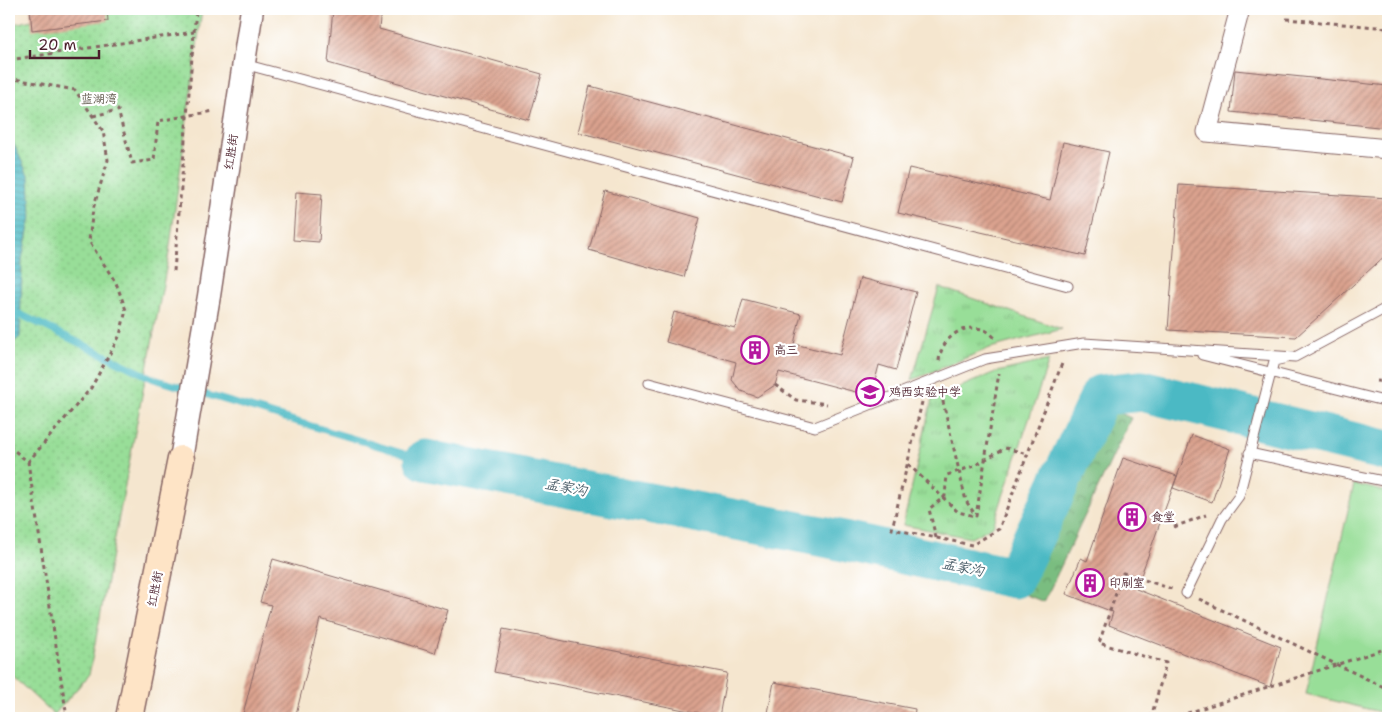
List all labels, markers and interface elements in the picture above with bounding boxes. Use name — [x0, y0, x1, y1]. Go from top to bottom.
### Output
scale bar — [30, 28, 99, 60]
text: 20 m — [38, 35, 77, 55]
park label: 蓝湖湾 — [81, 91, 117, 107]
street label: 红胜街 — [221, 133, 241, 171]
building icon: 高三 — [740, 335, 770, 365]
place label: 高三 — [774, 342, 798, 358]
school or university icon: 鸡西实验中学 — [855, 377, 885, 407]
place label: 鸡西实验中学 — [889, 384, 961, 400]
water label: 孟家沟 — [544, 474, 590, 500]
building icon: 食堂 — [1117, 502, 1147, 532]
place label: 食堂 — [1151, 509, 1175, 525]
water label: 孟家沟 — [941, 554, 987, 581]
building icon: 印刷室 — [1075, 568, 1105, 598]
street label: 红胜街 — [144, 570, 166, 608]
place label: 印刷室 — [1109, 575, 1145, 591]

